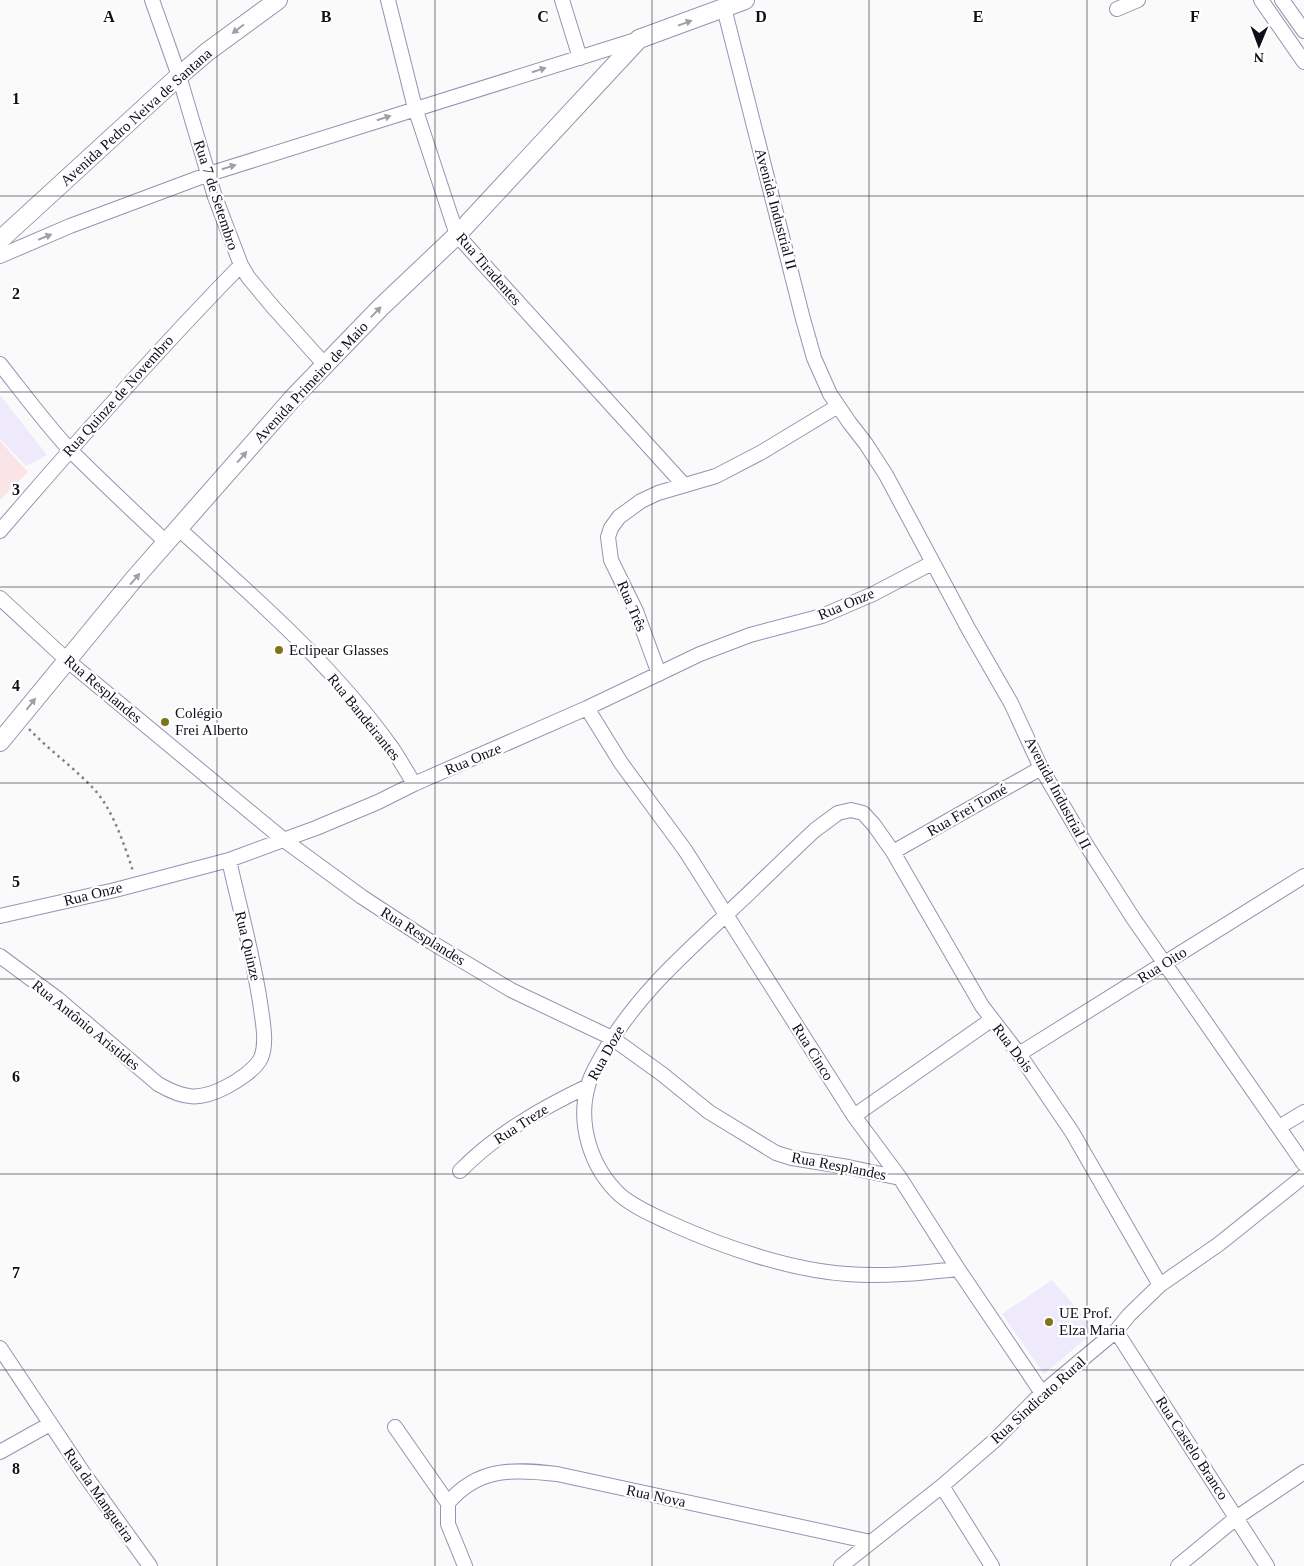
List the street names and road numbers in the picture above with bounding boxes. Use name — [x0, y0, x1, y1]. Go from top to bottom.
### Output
street label: Avenida Pedro Neiva de Santana — [57, 45, 215, 189]
street label: Rua 7 de Setembro — [191, 138, 241, 252]
street label: Avenida Industrial II — [752, 147, 800, 271]
street label: Rua Tiradentes — [453, 230, 525, 308]
street label: Avenida Primeiro de Maio — [251, 318, 371, 446]
street label: Rua Quinze de Novembro — [60, 332, 176, 460]
street label: Rua Três — [614, 578, 650, 634]
street label: Rua Onze — [815, 585, 877, 623]
street label: Rua Resplandes — [61, 652, 145, 726]
street label: Rua Bandeirantes — [324, 671, 404, 763]
street label: Avenida Industrial II — [1022, 734, 1094, 852]
street label: Rua Onze — [442, 740, 504, 778]
street label: Rua Frei Tomé — [924, 781, 1010, 839]
street label: Rua Onze — [62, 879, 124, 909]
street label: Rua Resplandes — [378, 904, 468, 968]
street label: Rua Quinze — [232, 909, 264, 983]
street label: Rua Oito — [1135, 944, 1189, 986]
street label: Rua Antônio Aristides — [29, 977, 143, 1073]
street label: Rua Cinco — [789, 1021, 837, 1083]
street label: Rua Dois — [990, 1021, 1036, 1075]
street label: Rua Doze — [585, 1023, 628, 1083]
street label: Rua Treze — [491, 1100, 551, 1147]
street label: Rua Resplandes — [790, 1149, 888, 1183]
street label: Rua Sindicato Rural — [987, 1353, 1089, 1447]
street label: Rua Castelo Branco — [1153, 1393, 1231, 1503]
street label: Rua da Mangueira — [61, 1445, 138, 1545]
street label: Rua Nova — [625, 1482, 688, 1510]

